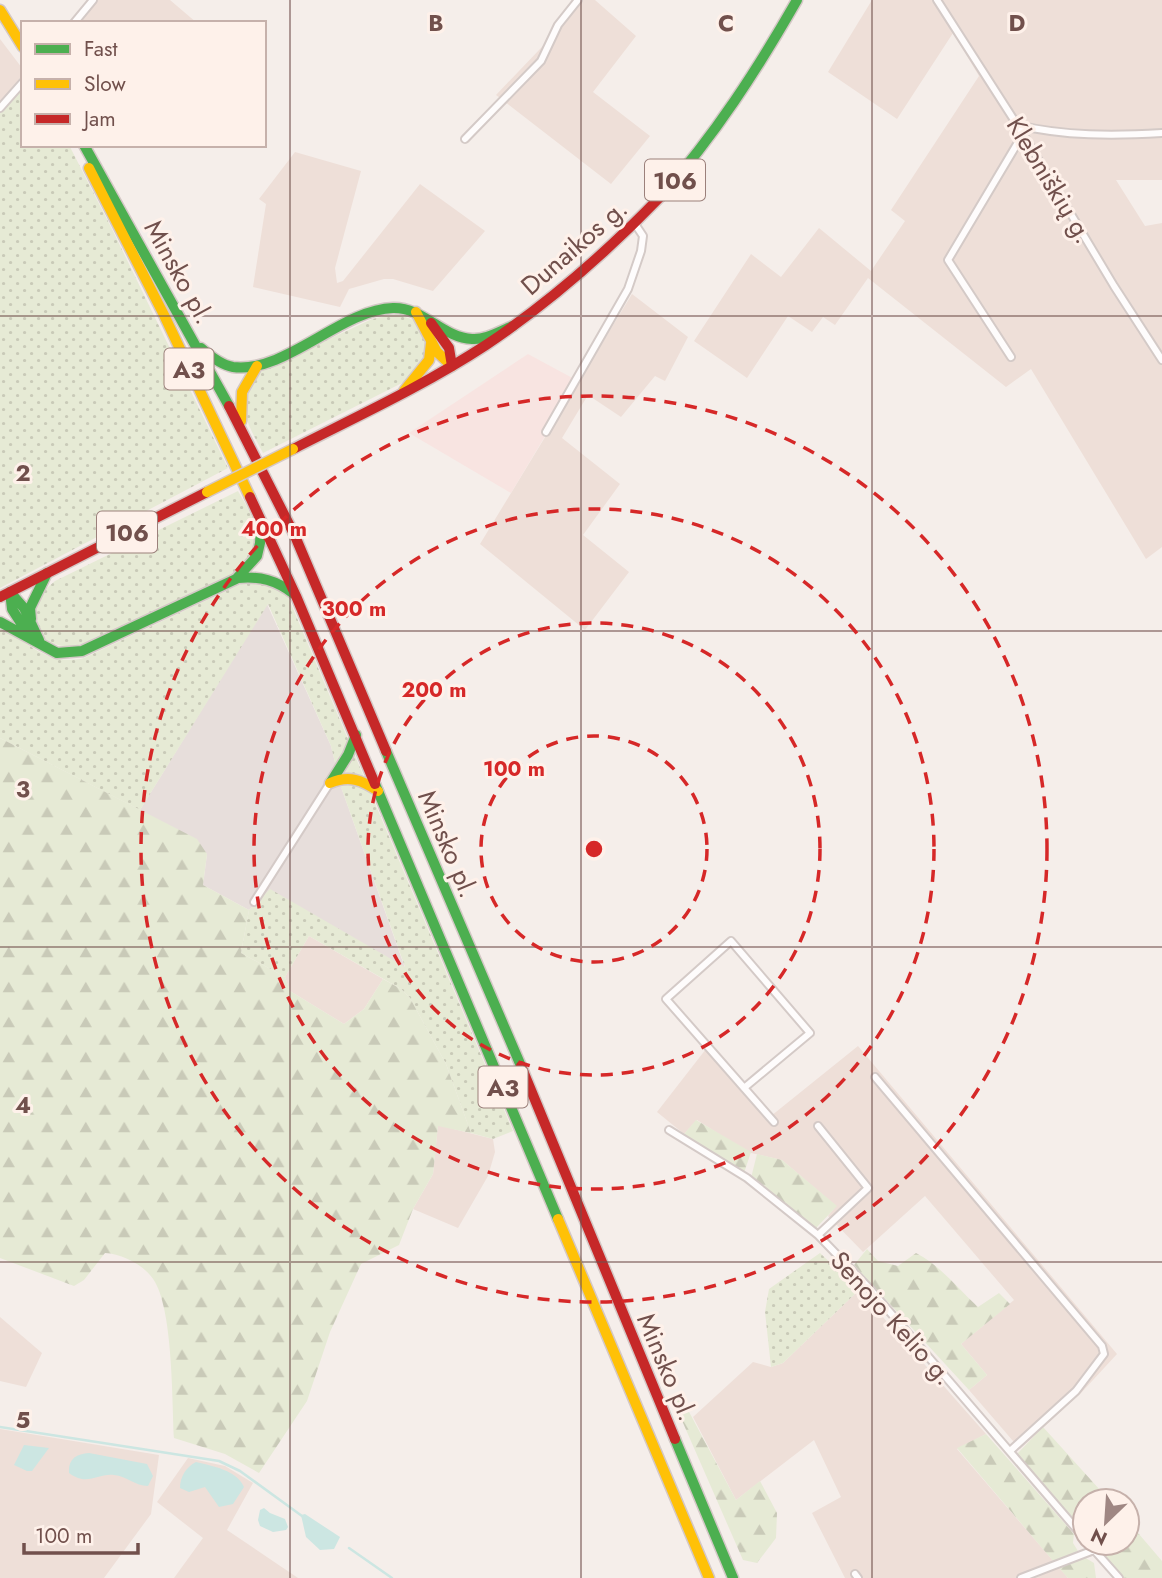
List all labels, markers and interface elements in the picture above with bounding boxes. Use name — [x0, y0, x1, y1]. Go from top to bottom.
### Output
text: B — [428, 6, 444, 40]
text: C — [718, 6, 734, 40]
text: D — [1009, 6, 1026, 40]
legend — [21, 21, 266, 147]
text: Fast — [84, 34, 117, 64]
text: Slow — [84, 69, 126, 99]
text: Jam — [81, 104, 116, 134]
street label: Klebniškių g. — [997, 109, 1103, 251]
road number: 106 — [645, 160, 705, 200]
street label: Dunaikos g. — [512, 190, 636, 304]
street label: Minsko pl. — [135, 213, 223, 331]
road number: A3 — [164, 348, 214, 390]
text: 2 — [15, 456, 31, 490]
road number: 106 — [97, 512, 157, 552]
text: 400 m — [241, 514, 307, 544]
text: 300 m — [322, 594, 386, 624]
text: 200 m — [401, 675, 467, 705]
text: 100 m — [483, 754, 545, 784]
text: 3 — [16, 772, 30, 806]
street label: Minsko pl. — [408, 784, 488, 904]
centre of rings — [582, 837, 606, 861]
road number: A3 — [478, 1066, 528, 1107]
text: 4 — [15, 1088, 31, 1122]
street label: Senojo Kelio g. — [821, 1243, 963, 1393]
street label: Minsko pl. — [627, 1307, 707, 1427]
text: 5 — [16, 1403, 30, 1437]
north arrow — [1071, 1487, 1141, 1557]
scale bar — [24, 1512, 138, 1556]
text: 100 m — [35, 1521, 92, 1551]
text: N — [1086, 1522, 1112, 1552]

